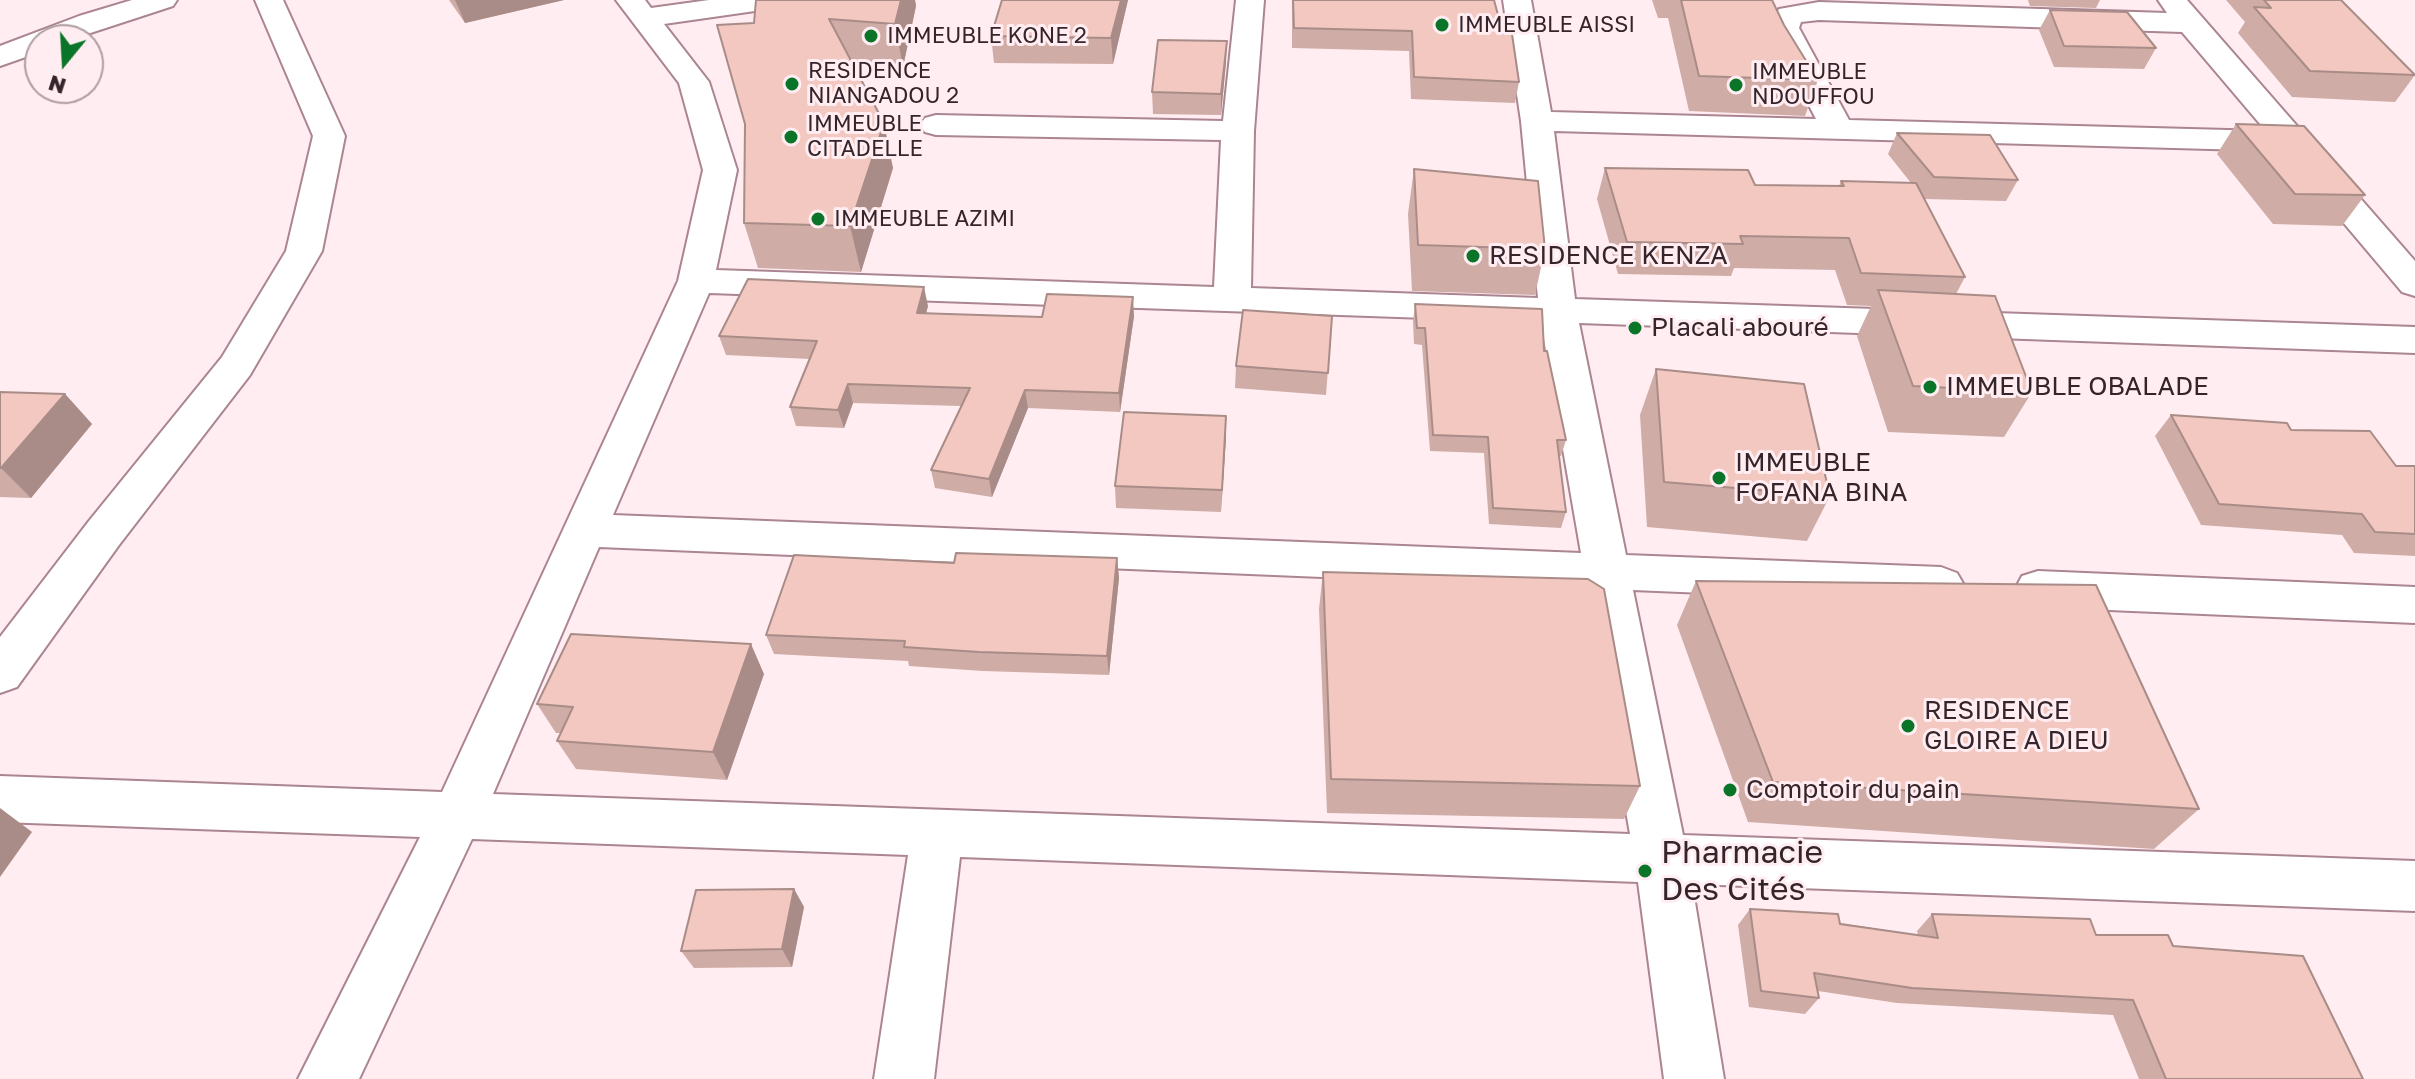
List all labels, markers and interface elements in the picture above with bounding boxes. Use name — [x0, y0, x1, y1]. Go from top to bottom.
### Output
place label: IMMEUBLE AISSI — [1458, 12, 1635, 38]
marker: IMMEUBLE AISSI — [1433, 16, 1451, 34]
place label: IMMEUBLE KONE 2 — [887, 23, 1087, 49]
north arrow — [24, 24, 104, 104]
marker: IMMEUBLE KONE 2 — [862, 27, 880, 45]
place label: RESIDENCE NIANGADOU 2 — [808, 58, 959, 110]
place label: IMMEUBLE NDOUFFOU — [1752, 59, 1875, 110]
text: N — [45, 70, 69, 101]
marker: RESIDENCE NIANGADOU 2 — [783, 75, 801, 93]
marker: IMMEUBLE NDOUFFOU — [1727, 76, 1745, 94]
place label: IMMEUBLE CITADELLE — [807, 111, 923, 162]
marker: IMMEUBLE CITADELLE — [782, 128, 800, 146]
place label: IMMEUBLE AZIMI — [834, 206, 1015, 232]
marker: IMMEUBLE AZIMI — [809, 210, 827, 228]
place label: RESIDENCE KENZA — [1489, 240, 1728, 272]
marker: RESIDENCE KENZA — [1464, 247, 1482, 265]
place label: Placali abouré — [1651, 312, 1829, 344]
marker: Placali abouré — [1626, 319, 1644, 337]
place label: IMMEUBLE OBALADE — [1946, 371, 2209, 403]
marker: IMMEUBLE OBALADE — [1921, 378, 1939, 396]
place label: IMMEUBLE FOFANA BINA — [1735, 447, 1907, 508]
marker: IMMEUBLE FOFANA BINA — [1710, 469, 1728, 487]
place label: RESIDENCE GLOIRE A DIEU — [1924, 695, 2109, 756]
marker: RESIDENCE GLOIRE A DIEU — [1899, 717, 1917, 735]
place label: Comptoir du pain — [1746, 774, 1960, 806]
marker: Comptoir du pain — [1721, 781, 1739, 799]
place label: Pharmacie Des Cités — [1661, 834, 1823, 909]
marker: Pharmacie Des Cités — [1636, 862, 1654, 880]

